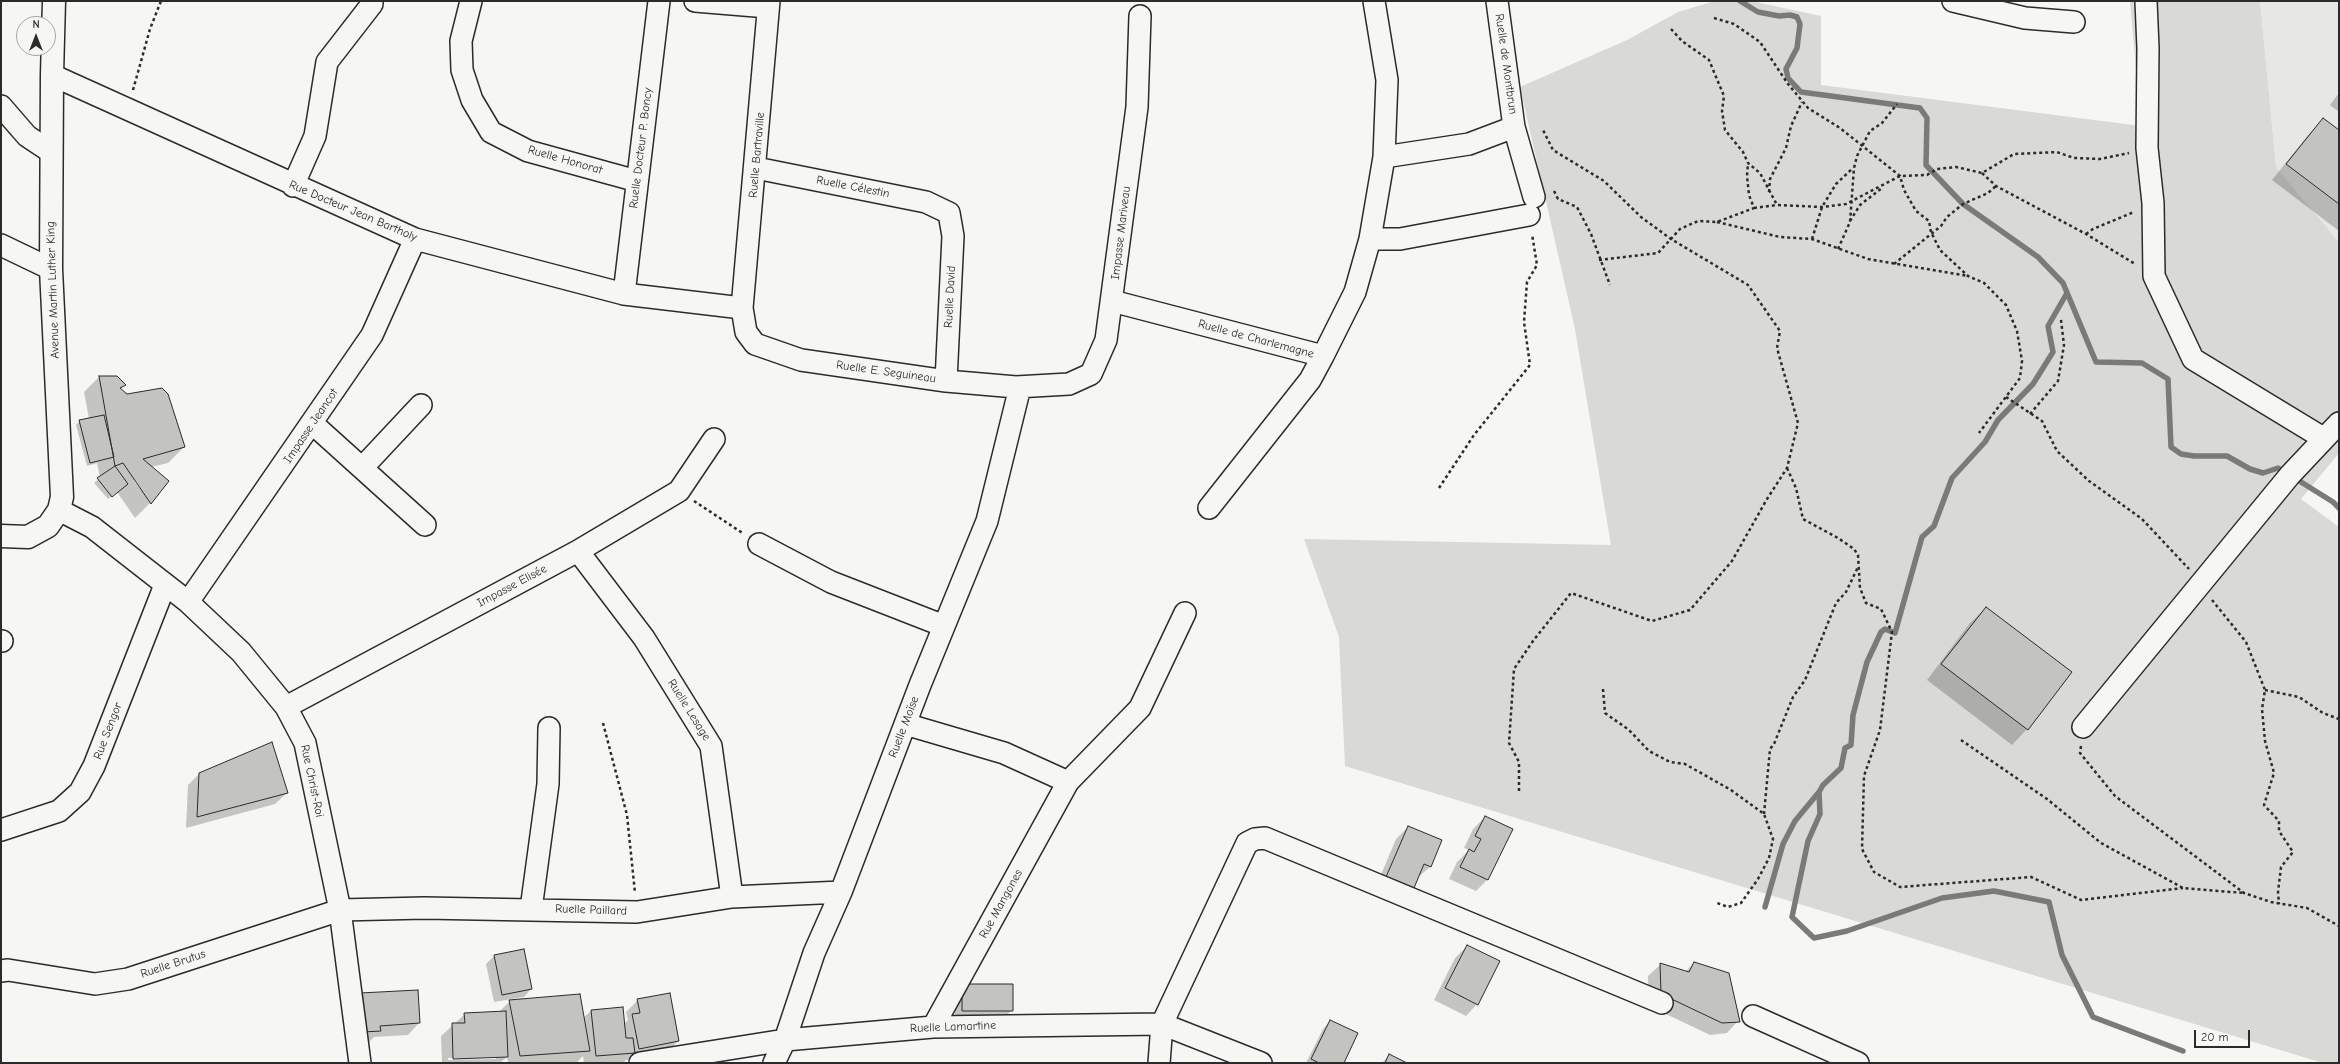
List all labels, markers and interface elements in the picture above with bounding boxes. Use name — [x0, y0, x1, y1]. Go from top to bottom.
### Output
street label: Ruelle de Montbrun — [1492, 13, 1520, 115]
north arrow — [16, 16, 56, 56]
text: N — [32, 18, 40, 31]
street label: Ruelle Docteur P. Boncy — [626, 87, 656, 209]
street label: Ruelle Bartraville — [746, 111, 768, 199]
street label: Ruelle Honorat — [526, 143, 604, 177]
street label: Ruelle Célestin — [815, 173, 891, 201]
street label: Rue Docteur Jean Bartholy — [287, 177, 419, 245]
street label: Impasse Mariveau — [1108, 185, 1134, 281]
street label: Avenue Martin Luther King — [43, 221, 63, 359]
street label: Ruelle David — [941, 265, 959, 329]
street label: Ruelle de Charlemagne — [1196, 317, 1316, 361]
street label: Ruelle E. Seguineau — [835, 358, 937, 386]
street label: Impasse Jeancot — [281, 386, 341, 466]
street label: Impasse Elisée — [475, 562, 549, 610]
street label: Ruelle Lesage — [664, 677, 714, 743]
street label: Ruelle Moïse — [886, 694, 922, 760]
street label: Rue Sengor — [91, 700, 125, 762]
street label: Rue Christ-Roi — [297, 743, 327, 819]
street label: Rue Mangones — [976, 867, 1026, 941]
street label: Ruelle Paillard — [555, 902, 627, 918]
street label: Ruelle Brutus — [139, 947, 207, 981]
street label: Ruelle Lamartine — [910, 1018, 996, 1036]
scale bar — [2196, 1022, 2252, 1048]
text: 20 m — [2201, 1030, 2229, 1044]

